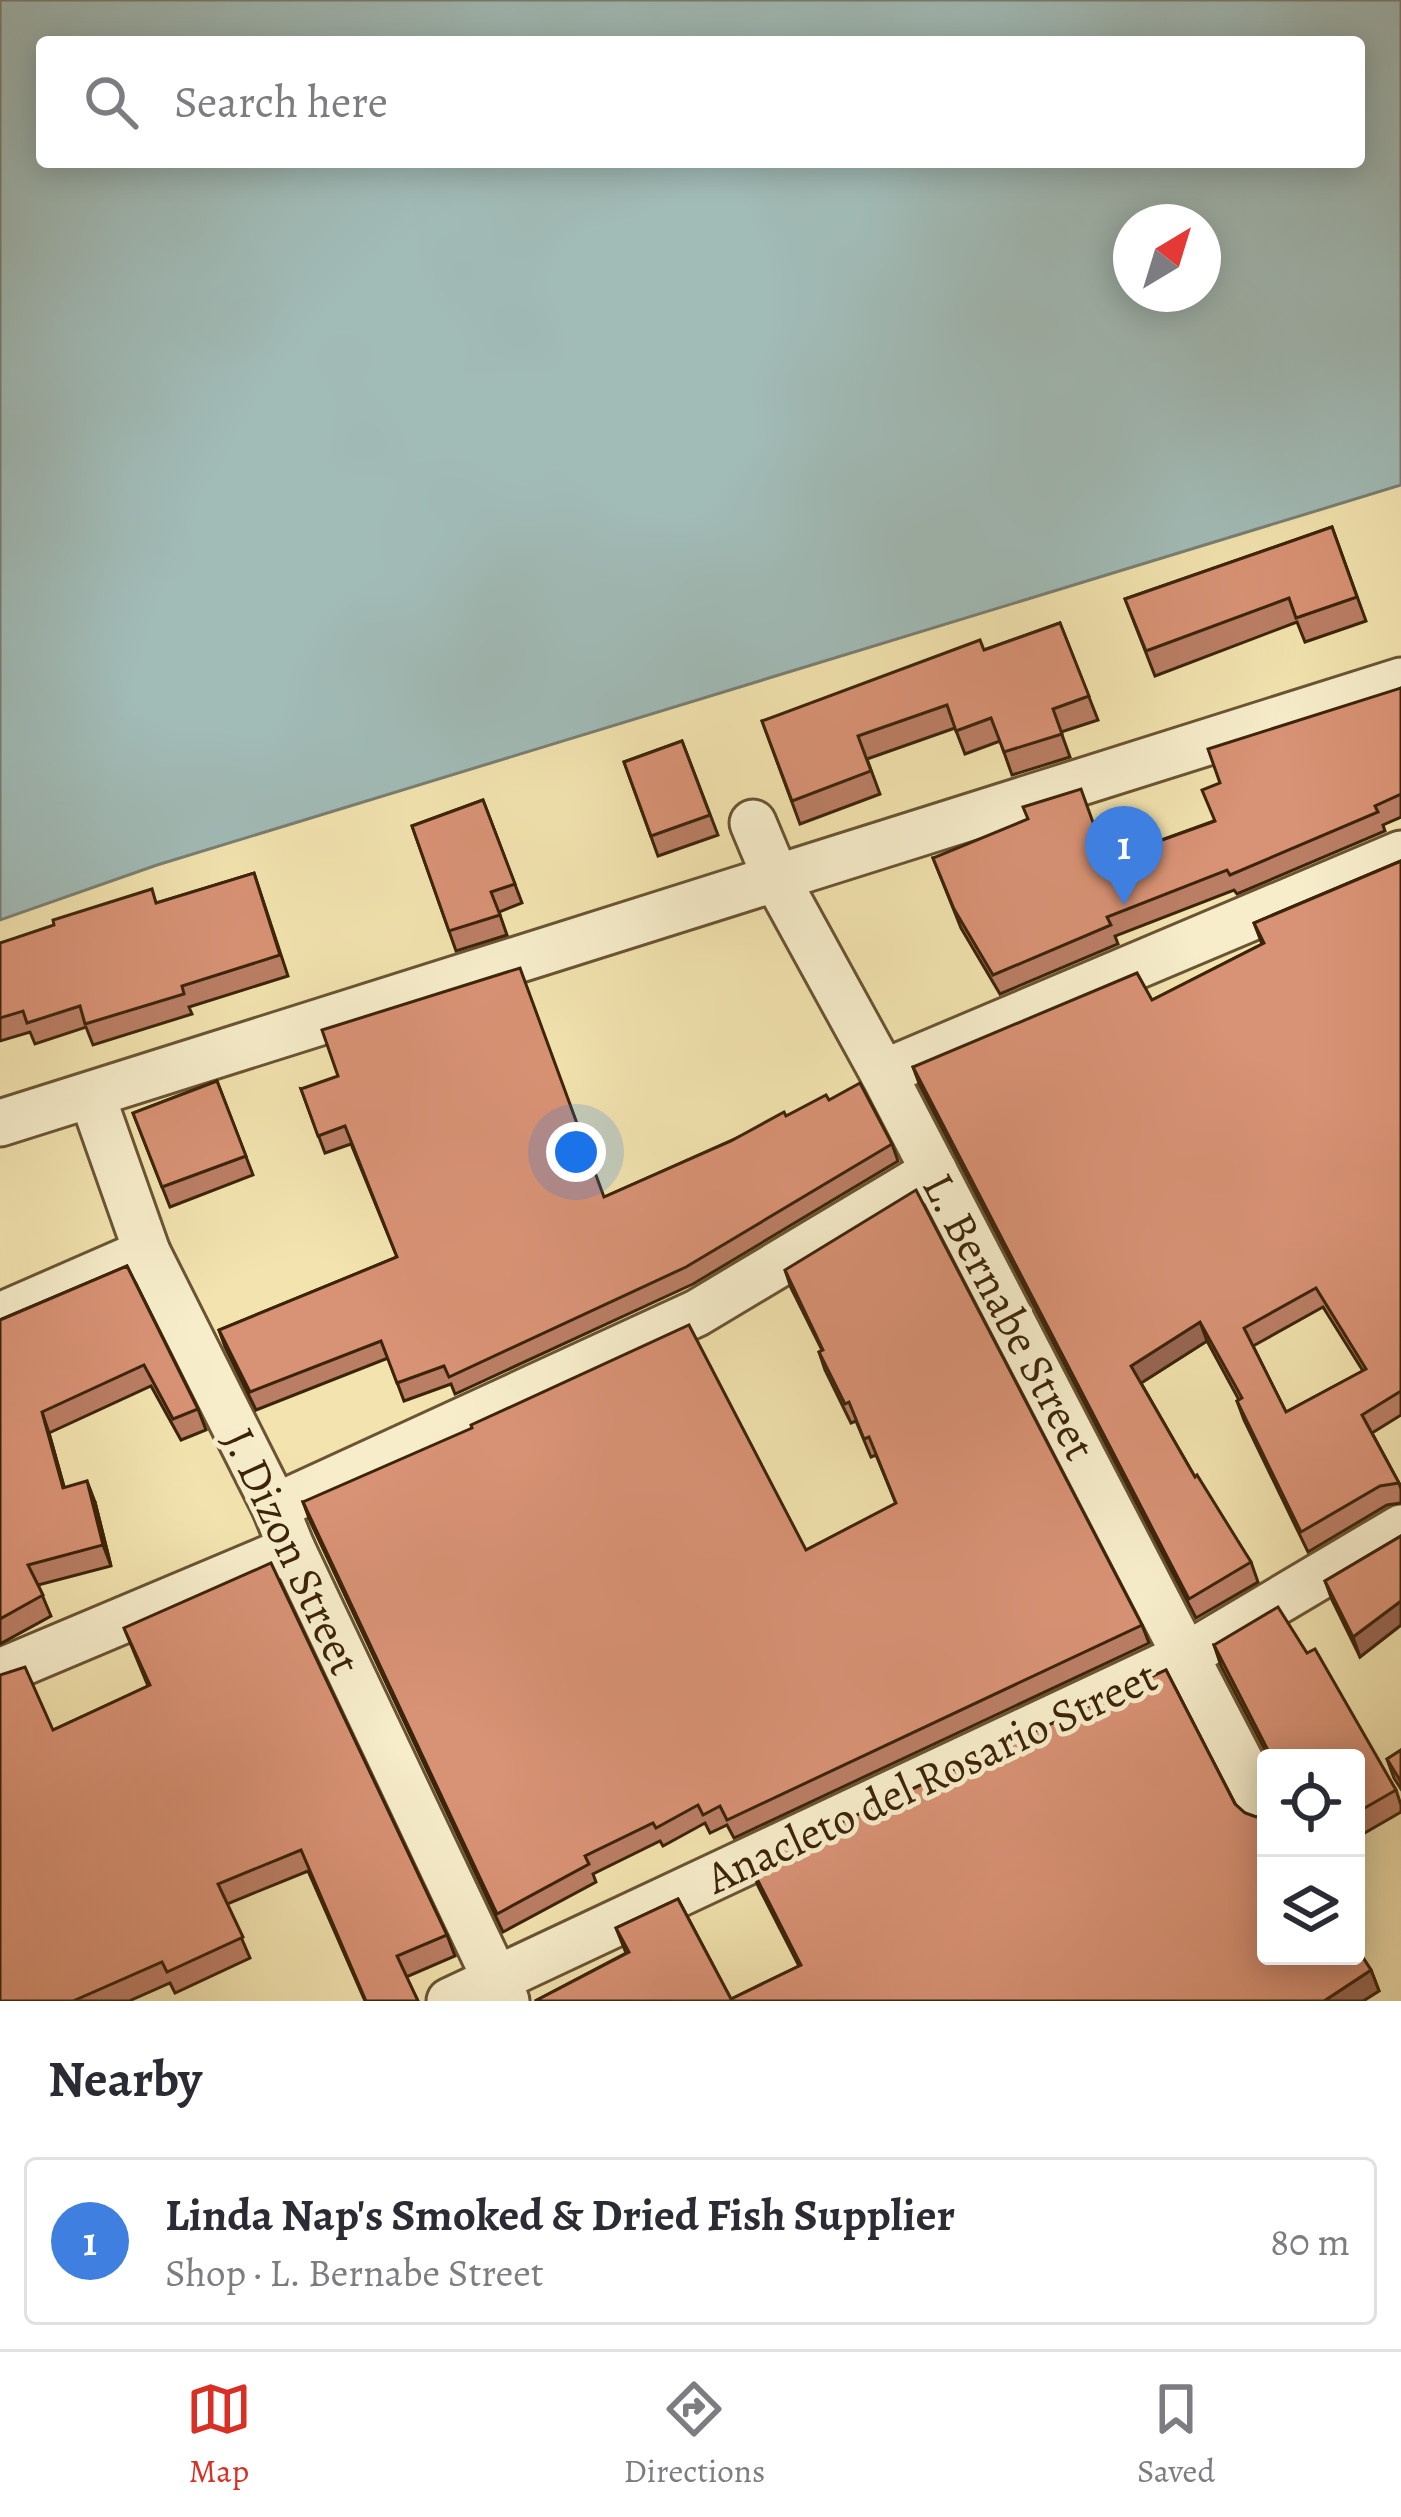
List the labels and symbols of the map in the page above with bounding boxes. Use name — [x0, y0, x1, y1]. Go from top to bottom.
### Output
north arrow — [1113, 204, 1221, 312]
pin: 1 — [1085, 806, 1163, 905]
your location — [546, 1122, 606, 1182]
street label: L. Bernabe Street — [907, 1162, 1111, 1471]
street label: J. Dizon Street — [208, 1418, 376, 1685]
street label: Anacleto del Rosario Street — [695, 1645, 1167, 1909]

